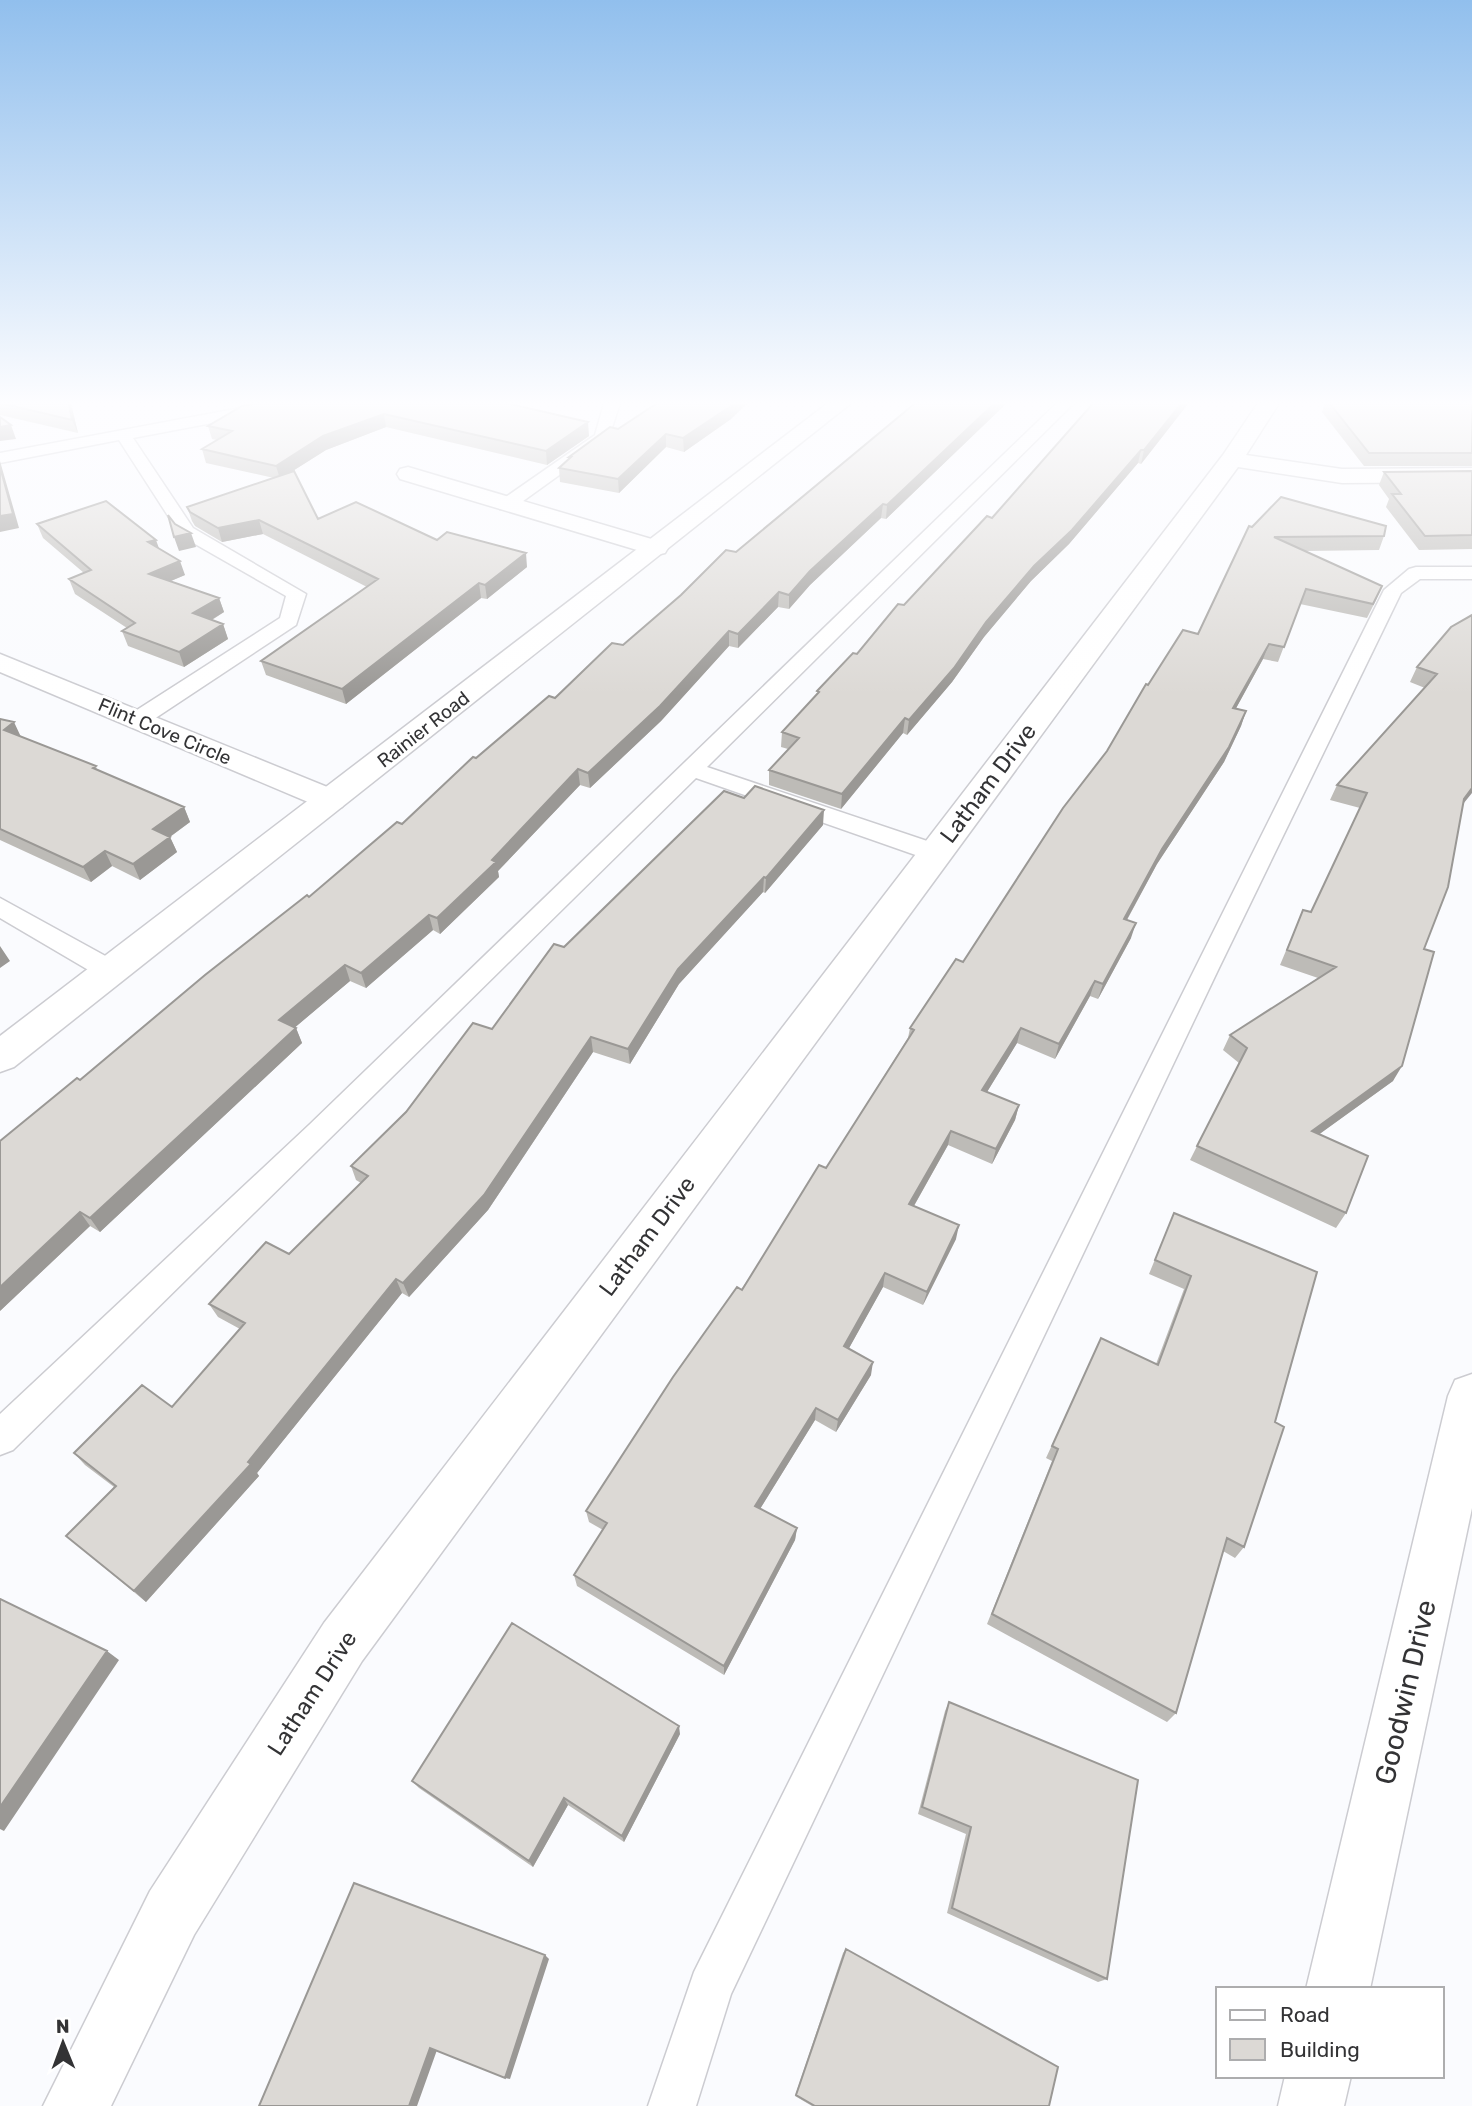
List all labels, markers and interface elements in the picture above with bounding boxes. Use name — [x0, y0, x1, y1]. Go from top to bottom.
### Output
street label: Rainier Road — [373, 686, 474, 773]
street label: Flint Cove Circle — [95, 693, 235, 770]
street label: Latham Drive — [934, 718, 1042, 848]
street label: Latham Drive — [593, 1171, 701, 1301]
street label: Goodwin Drive — [1368, 1597, 1443, 1788]
street label: Latham Drive — [261, 1626, 363, 1760]
legend — [1216, 1987, 1444, 2078]
text: Road — [1280, 2002, 1330, 2027]
north arrow — [28, 2008, 98, 2078]
text: N — [56, 2015, 70, 2038]
text: Building — [1280, 2037, 1360, 2062]

